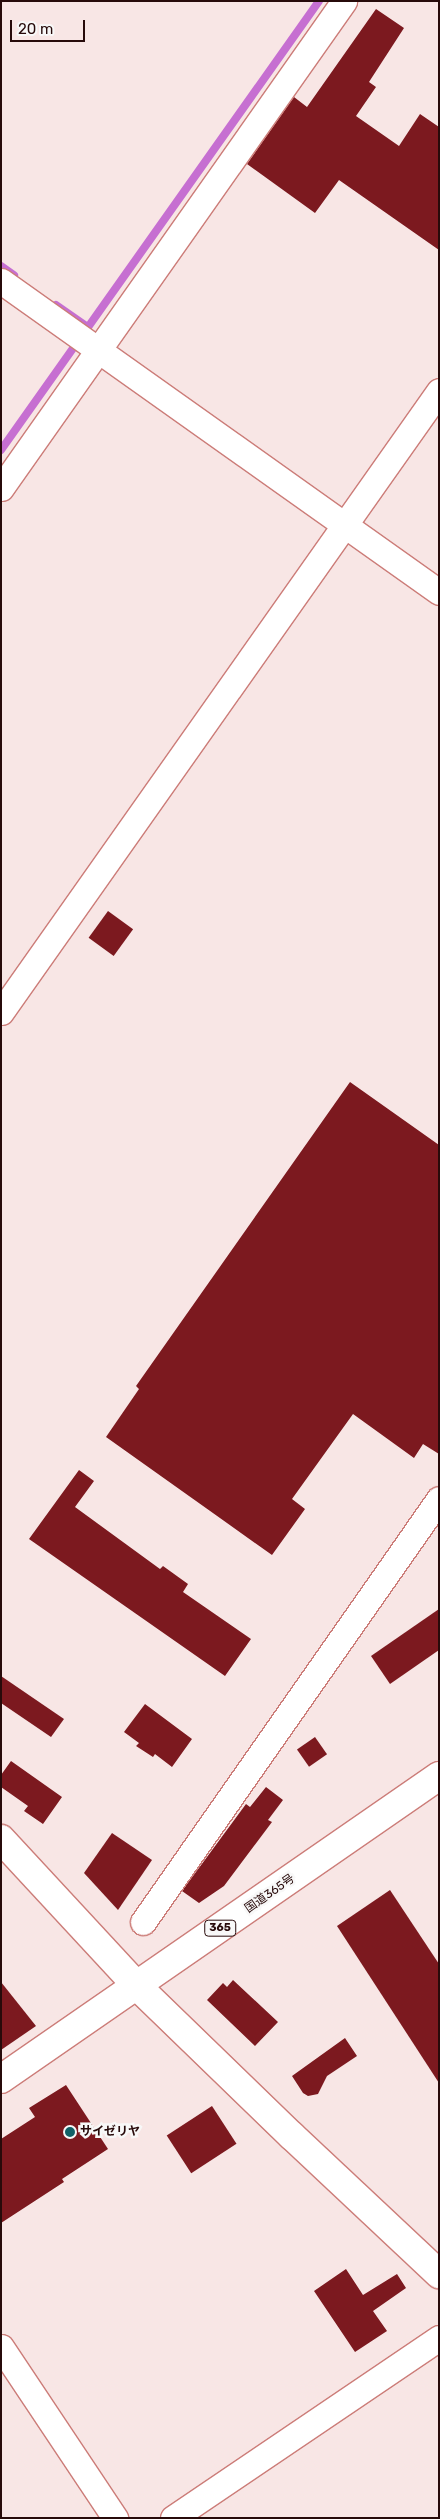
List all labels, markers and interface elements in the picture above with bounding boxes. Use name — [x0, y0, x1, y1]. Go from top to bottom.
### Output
scale bar — [12, 10, 88, 42]
text: 20 m — [18, 20, 53, 38]
street label: 国道365号 — [242, 1872, 298, 1916]
road number: 365 — [204, 1920, 236, 1936]
place label: サイゼリヤ — [80, 2125, 140, 2139]
marker: サイゼリヤ — [64, 2126, 76, 2138]

